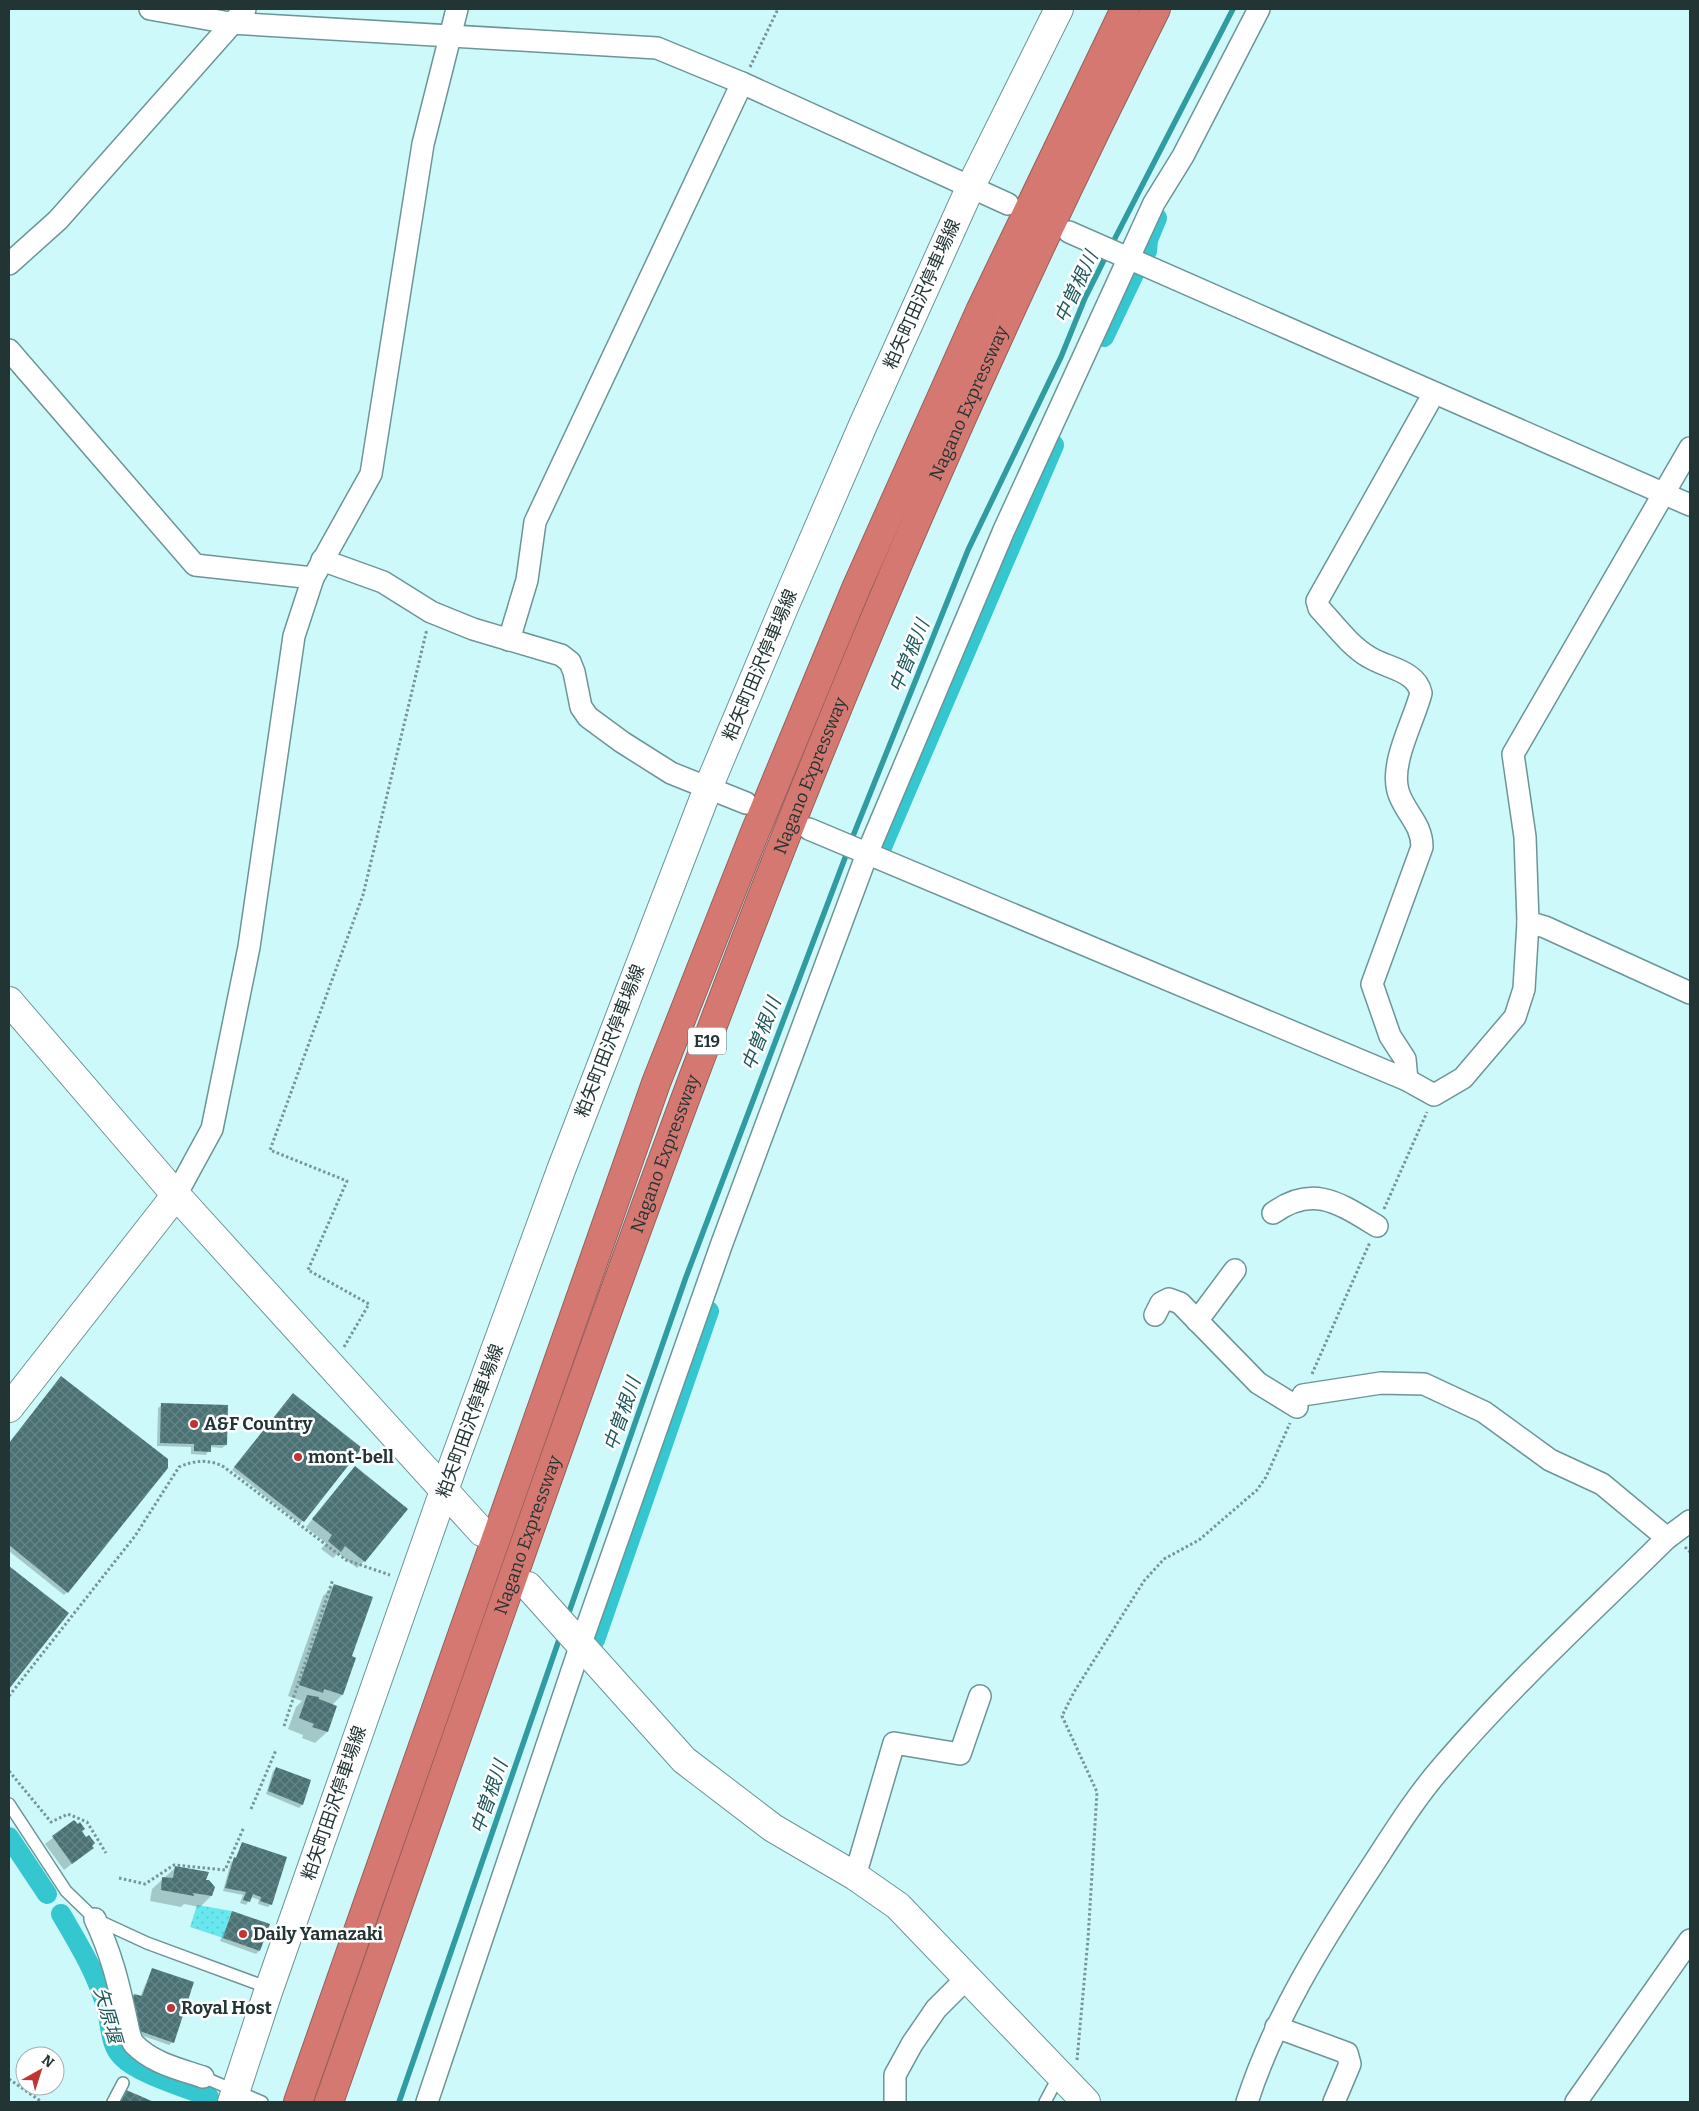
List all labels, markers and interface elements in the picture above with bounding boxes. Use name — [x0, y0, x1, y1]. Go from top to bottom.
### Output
street label: 粕矢町田沢停車場線 — [879, 216, 965, 372]
water label: 中曽根川 — [1050, 246, 1103, 326]
street label: Nagano Expressway — [925, 322, 1013, 484]
street label: 粕矢町田沢停車場線 — [718, 586, 802, 744]
water label: 中曽根川 — [884, 615, 935, 696]
street label: Nagano Expressway — [769, 694, 852, 857]
street label: 粕矢町田沢停車場線 — [571, 961, 649, 1121]
water label: 中曽根川 — [737, 993, 786, 1074]
road number: E19 — [688, 1028, 726, 1054]
street label: Nagano Expressway — [626, 1071, 704, 1236]
street label: 粕矢町田沢停車場線 — [432, 1341, 508, 1501]
water label: 中曽根川 — [599, 1372, 646, 1454]
place label: A&F Country — [204, 1413, 313, 1435]
marker: A&F Country — [188, 1418, 200, 1430]
place label: mont-bell — [308, 1446, 394, 1468]
marker: mont-bell — [292, 1451, 304, 1463]
street label: Nagano Expressway — [490, 1452, 566, 1617]
street label: 粕矢町田沢停車場線 — [297, 1723, 371, 1883]
water label: 中曽根川 — [466, 1755, 513, 1837]
place label: Daily Yamazaki — [253, 1923, 383, 1945]
marker: Daily Yamazaki — [237, 1928, 249, 1940]
water label: 矢原堰 — [89, 1984, 128, 2048]
place label: Royal Host — [181, 1997, 272, 2019]
marker: Royal Host — [165, 2002, 177, 2014]
north arrow — [15, 2046, 65, 2096]
text: N — [38, 2051, 58, 2071]

